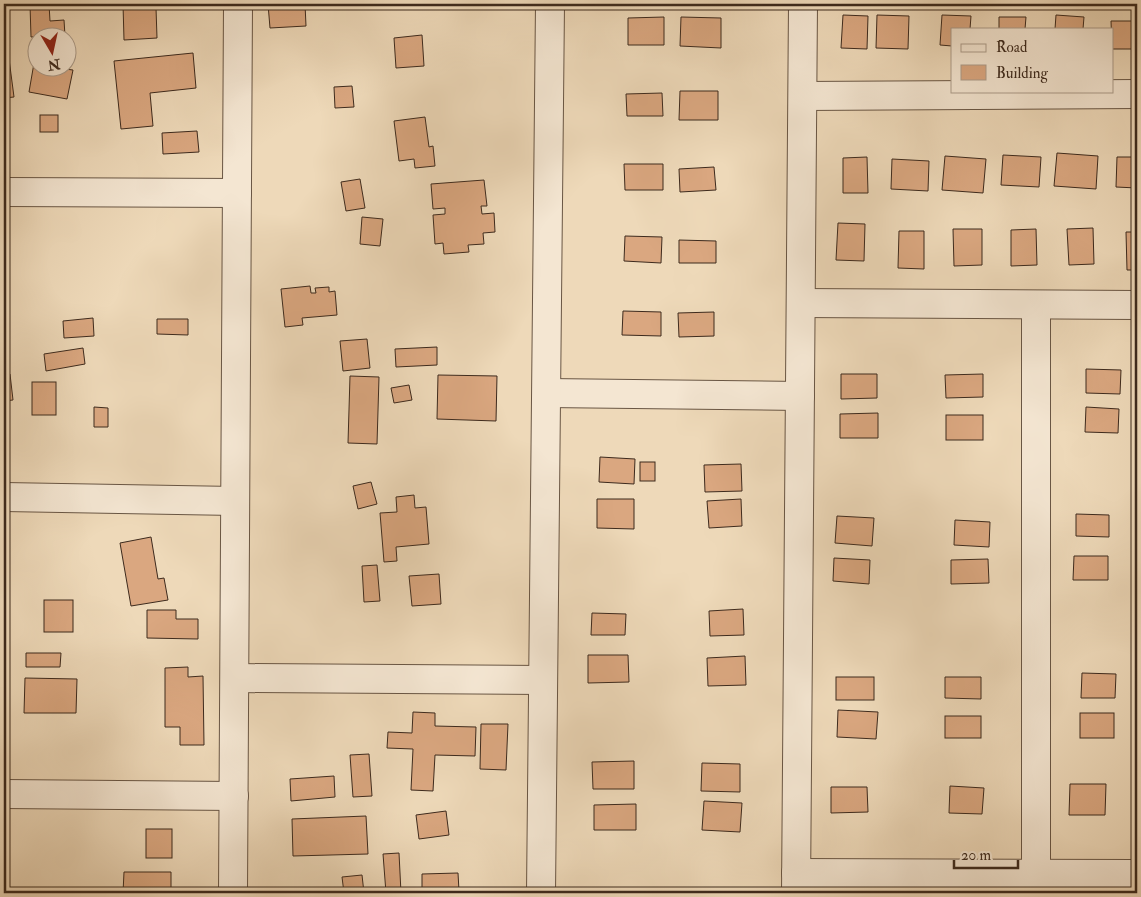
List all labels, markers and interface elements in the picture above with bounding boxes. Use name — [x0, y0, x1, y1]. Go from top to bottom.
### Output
north arrow — [28, 28, 78, 78]
legend — [951, 28, 1114, 92]
text: Road — [996, 38, 1028, 57]
text: N — [46, 55, 62, 74]
text: Building — [996, 64, 1048, 83]
scale bar — [954, 837, 1017, 869]
text: 20 m — [961, 846, 991, 865]

